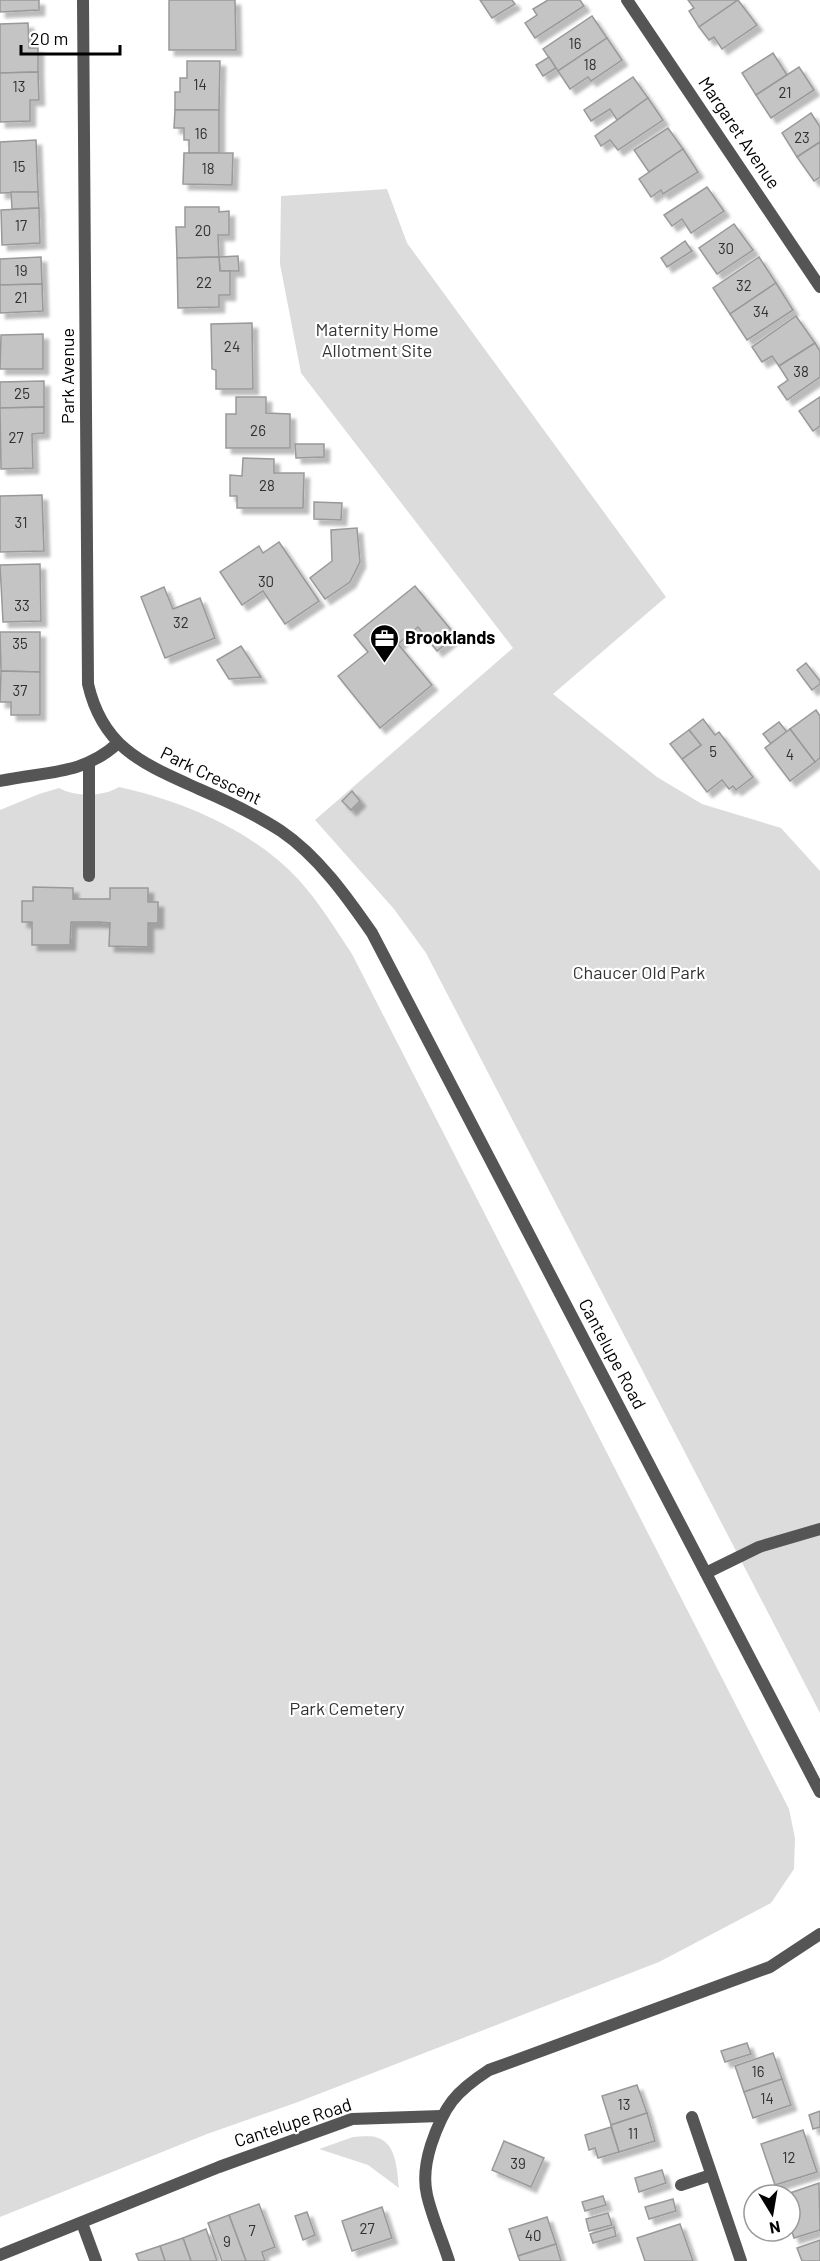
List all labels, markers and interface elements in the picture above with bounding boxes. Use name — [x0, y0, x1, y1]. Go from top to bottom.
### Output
scale bar — [21, 18, 120, 56]
text: 20 m — [30, 27, 68, 49]
house number: 16 — [569, 34, 581, 52]
house number: 18 — [583, 55, 597, 73]
street label: Margaret Avenue — [694, 72, 785, 193]
house number: 14 — [193, 75, 207, 93]
house number: 13 — [13, 77, 25, 95]
house number: 21 — [778, 83, 792, 101]
house number: 16 — [195, 124, 207, 142]
house number: 23 — [794, 128, 810, 146]
house number: 15 — [13, 157, 25, 175]
house number: 18 — [201, 159, 215, 177]
house number: 17 — [15, 216, 27, 234]
house number: 20 — [195, 221, 211, 239]
house number: 30 — [718, 239, 734, 257]
house number: 19 — [14, 261, 28, 279]
house number: 22 — [196, 273, 212, 291]
house number: 32 — [736, 276, 752, 294]
house number: 21 — [14, 288, 28, 306]
house number: 34 — [753, 302, 769, 320]
park label: Maternity Home Allotment Site — [315, 318, 439, 361]
street label: Park Avenue — [56, 328, 78, 424]
house number: 24 — [224, 337, 240, 355]
house number: 38 — [793, 362, 809, 380]
house number: 25 — [14, 384, 30, 402]
house number: 26 — [250, 421, 266, 439]
house number: 27 — [8, 428, 24, 446]
house number: 28 — [259, 476, 275, 494]
house number: 31 — [15, 513, 27, 531]
house number: 30 — [258, 572, 274, 590]
house number: 33 — [14, 596, 30, 614]
house number: 32 — [173, 613, 189, 631]
office icon: Brooklands — [368, 622, 400, 664]
place label: Brooklands — [405, 626, 495, 648]
house number: 35 — [12, 634, 28, 652]
house number: 37 — [13, 681, 27, 699]
street label: Park Crescent — [157, 741, 266, 809]
house number: 5 — [709, 742, 717, 760]
house number: 4 — [786, 745, 794, 763]
park label: Chaucer Old Park — [573, 961, 705, 983]
street label: Cantelupe Road — [574, 1294, 651, 1413]
park label: Park Cemetery — [290, 1697, 404, 1719]
house number: 16 — [752, 2062, 764, 2080]
house number: 14 — [760, 2089, 774, 2107]
street label: Cantelupe Road — [231, 2093, 354, 2151]
house number: 13 — [618, 2095, 630, 2113]
house number: 11 — [628, 2124, 638, 2142]
house number: 12 — [782, 2148, 796, 2166]
house number: 39 — [510, 2154, 526, 2172]
north arrow — [742, 2183, 802, 2243]
text: N — [768, 2218, 782, 2239]
house number: 27 — [359, 2219, 375, 2237]
house number: 7 — [248, 2221, 256, 2239]
house number: 40 — [525, 2226, 541, 2244]
house number: 9 — [223, 2232, 231, 2250]

